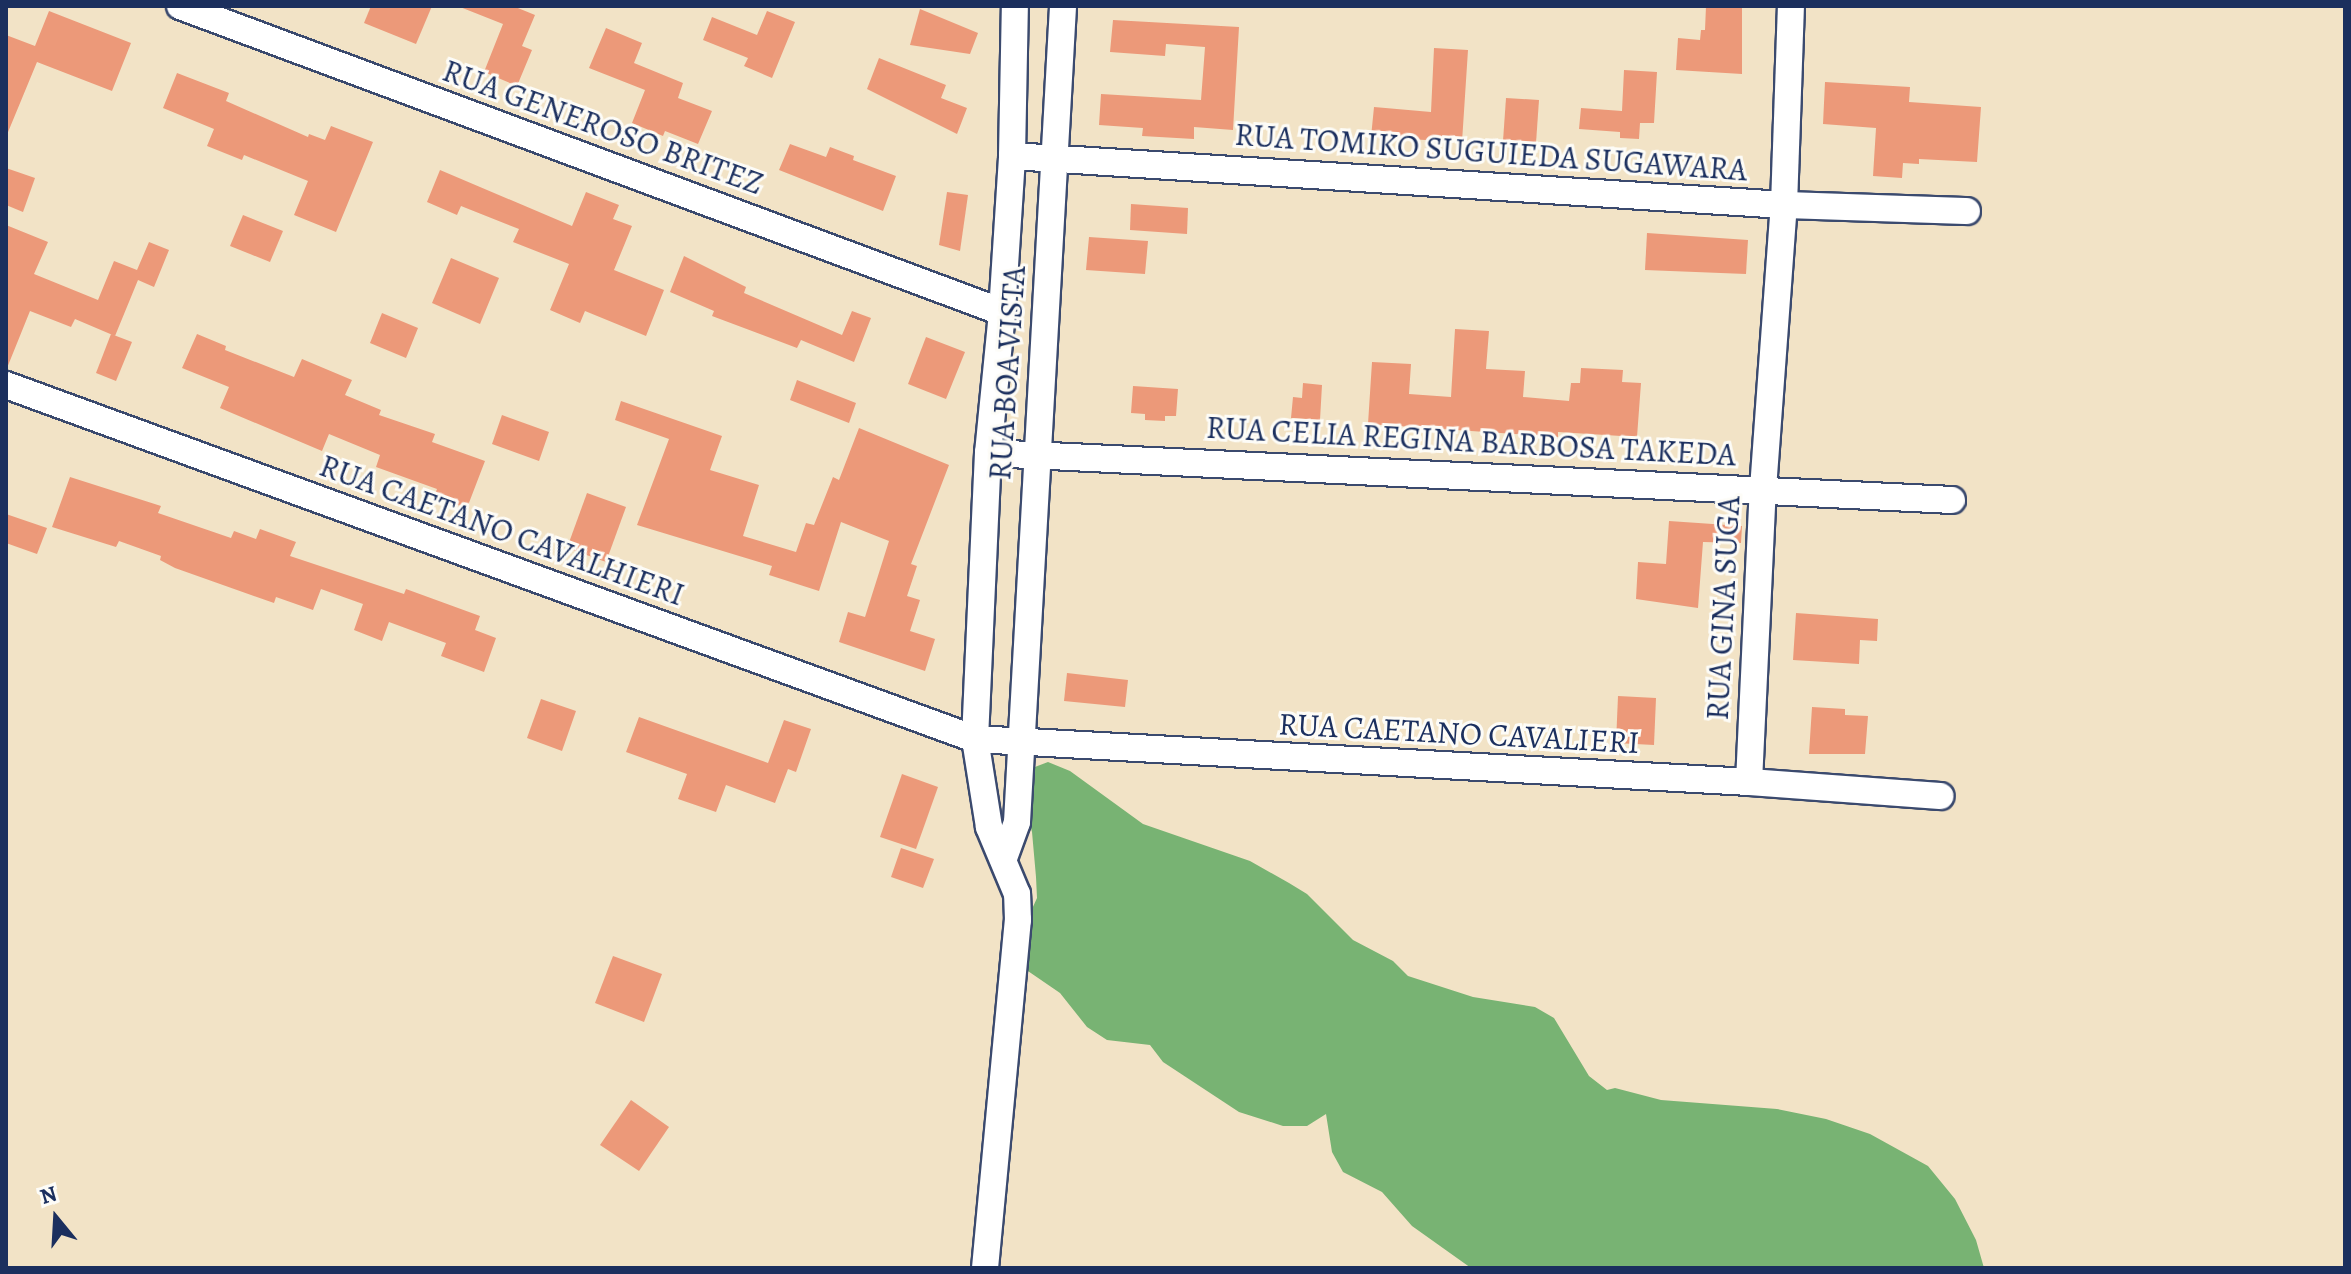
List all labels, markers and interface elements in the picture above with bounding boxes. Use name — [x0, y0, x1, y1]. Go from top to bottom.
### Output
street label: RUA GENEROSO BRITEZ — [437, 51, 769, 203]
street label: RUA TOMIKO SUGUIEDA SUGAWARA — [1233, 115, 1749, 189]
street label: RUA BOA VISTA — [980, 265, 1034, 481]
street label: RUA CELIA REGINA BARBOSA TAKEDA — [1205, 408, 1737, 474]
street label: RUA CAETANO CAVALHIERI — [314, 446, 690, 614]
street label: RUA GINA SUGA — [1698, 495, 1748, 721]
street label: RUA CAETANO CAVALIERI — [1278, 704, 1640, 762]
north arrow — [16, 1178, 96, 1258]
text: N — [36, 1178, 61, 1212]

